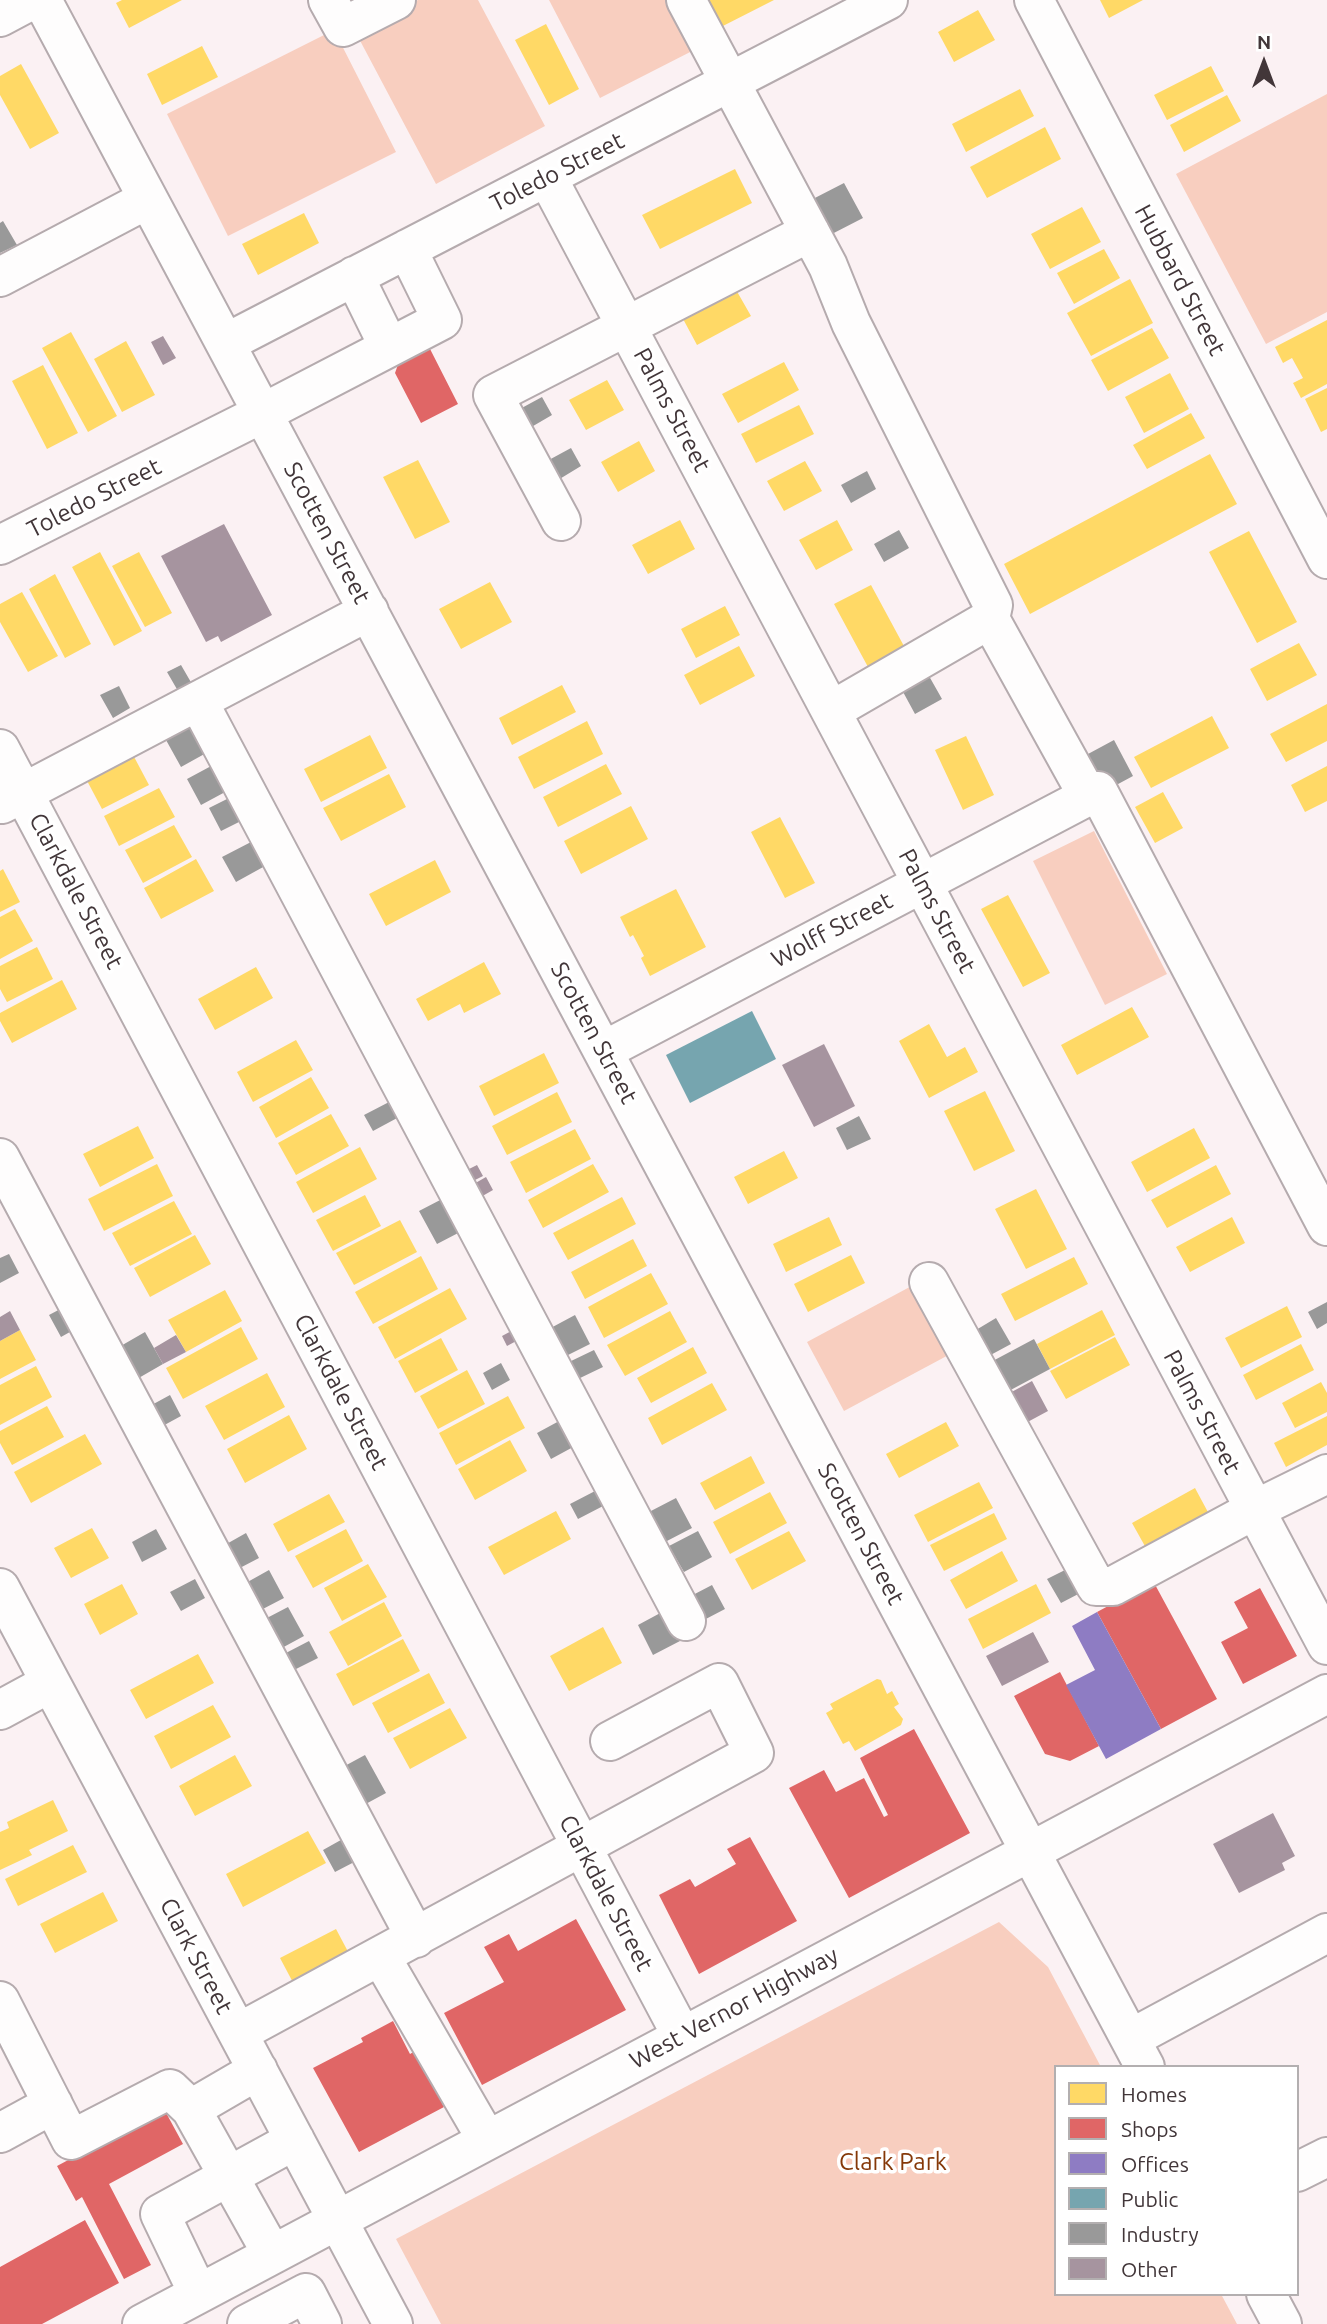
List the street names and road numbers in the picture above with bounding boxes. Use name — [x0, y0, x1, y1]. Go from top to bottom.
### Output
street label: Toledo Street — [485, 126, 629, 218]
street label: Hubbard Street — [1128, 200, 1232, 360]
street label: Palms Street — [627, 343, 717, 477]
street label: Toledo Street — [22, 452, 166, 544]
street label: Scotten Street — [278, 457, 376, 609]
street label: Clarkdale Street — [23, 808, 129, 974]
street label: Palms Street — [892, 844, 982, 978]
street label: Wolff Street — [767, 886, 897, 974]
street label: Scotten Street — [545, 957, 643, 1109]
street label: Clarkdale Street — [288, 1309, 394, 1475]
street label: Palms Street — [1157, 1345, 1247, 1479]
street label: Scotten Street — [812, 1458, 910, 1610]
street label: Clarkdale Street — [553, 1810, 659, 1976]
street label: Clark Street — [153, 1893, 239, 2019]
street label: West Vernor Highway — [625, 1941, 843, 2075]

